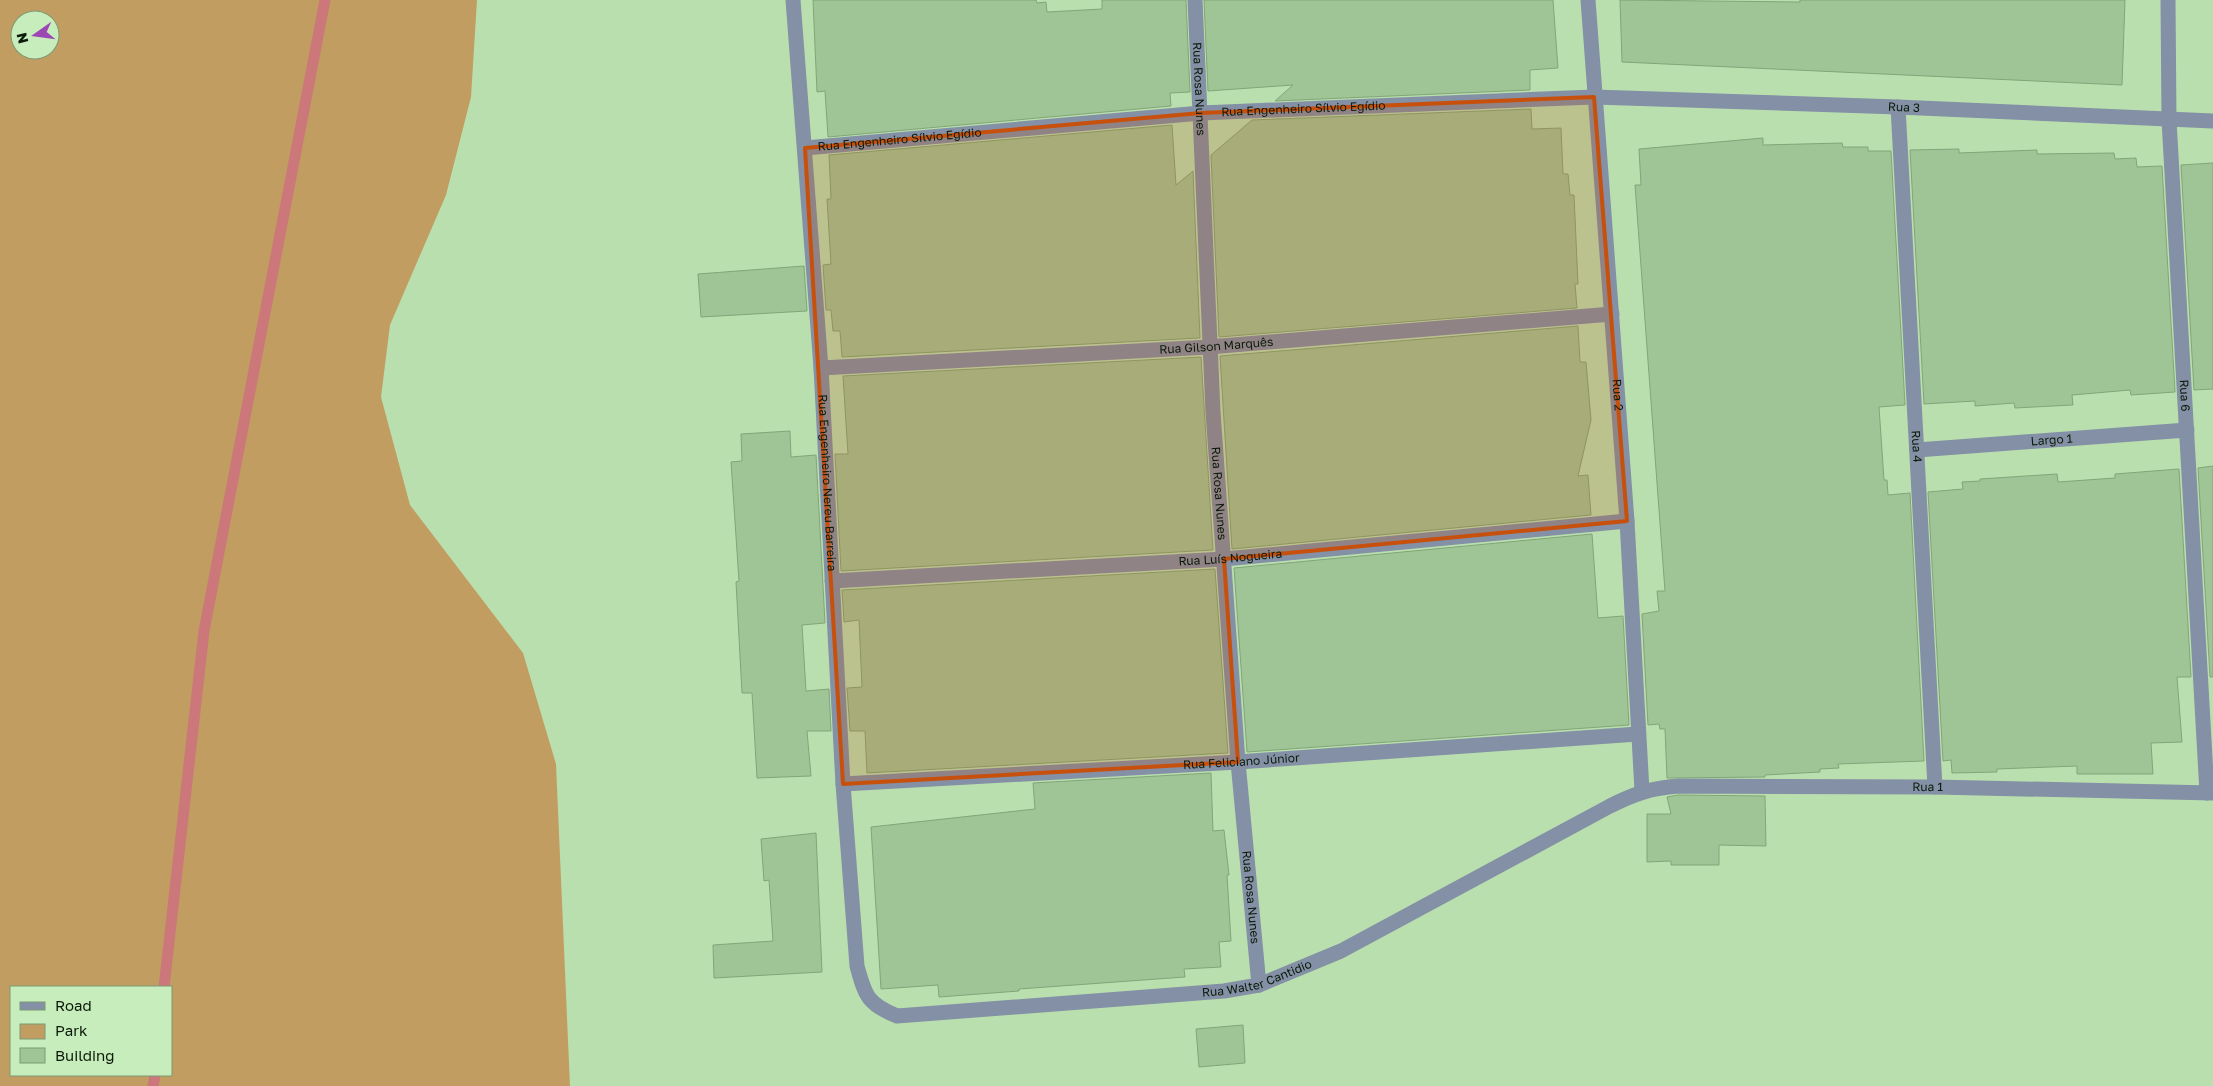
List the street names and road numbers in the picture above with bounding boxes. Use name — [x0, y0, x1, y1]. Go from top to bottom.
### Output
street label: Rua Rosa Nunes — [1190, 42, 1209, 136]
street label: Rua Engenheiro Sílvio Egídio — [1221, 97, 1386, 119]
street label: Rua 3 — [1888, 99, 1920, 115]
street label: Rua Engenheiro Sílvio Egídio — [817, 124, 982, 154]
street label: Rua Gilson Marquês — [1159, 334, 1274, 357]
street label: Rua 2 — [1609, 378, 1627, 411]
street label: Rua 6 — [2177, 379, 2193, 412]
street label: Rua Engenheiro Nereu Barreira — [815, 394, 840, 572]
street label: Rua 4 — [1909, 430, 1925, 463]
street label: Largo 1 — [2030, 430, 2073, 449]
street label: Rua Rosa Nunes — [1209, 446, 1230, 541]
street label: Rua Luís Nogueira — [1178, 546, 1283, 569]
street label: Rua Feliciano Júnior — [1183, 750, 1300, 772]
street label: Rua 1 — [1912, 779, 1943, 794]
street label: Rua Rosa Nunes — [1239, 850, 1263, 944]
street label: Rua Walter Cantidio — [1201, 956, 1314, 1000]

